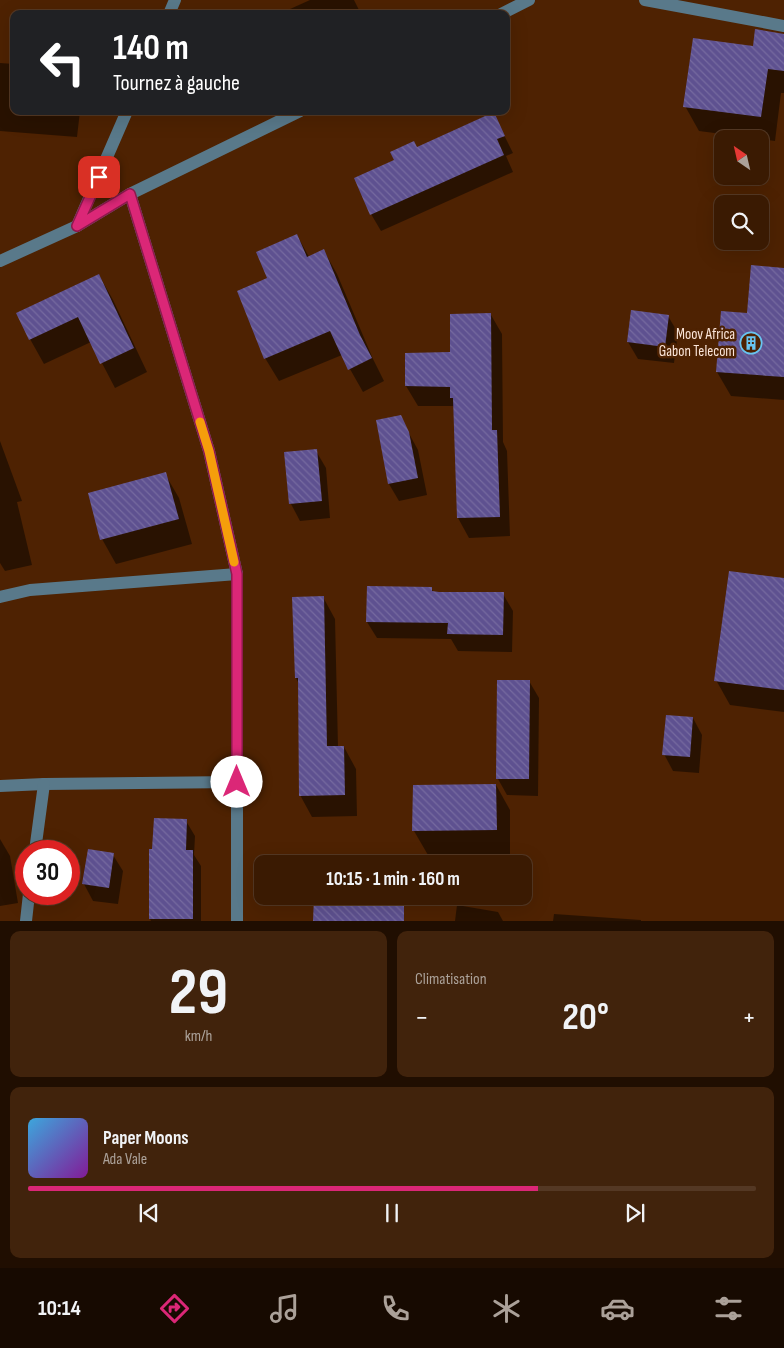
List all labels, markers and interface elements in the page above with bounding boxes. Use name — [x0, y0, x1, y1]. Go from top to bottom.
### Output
text: 140 m — [113, 27, 189, 70]
icon: left — [30, 30, 95, 95]
text: Tournez à gauche — [113, 70, 240, 97]
north arrow — [714, 130, 769, 185]
map controls — [714, 130, 769, 250]
pin — [78, 156, 120, 198]
icon: arrive — [85, 163, 113, 191]
button: search — [714, 195, 769, 250]
place label: Moov Africa Gabon Telecom — [659, 325, 735, 361]
building icon: Moov Africa Gabon Telecom — [739, 331, 763, 355]
position arrow — [210, 755, 262, 807]
speed limit sign: 30 — [15, 840, 80, 905]
text: 10:15 · 1 min · 160 m — [326, 868, 460, 891]
text: 29 — [169, 955, 228, 1033]
text: Climatisation — [415, 970, 487, 989]
text: 20° — [562, 995, 609, 1040]
text: − — [415, 1001, 429, 1034]
text: + — [742, 1001, 756, 1034]
text: km/h — [185, 1027, 212, 1046]
text: Paper Moons — [103, 1127, 189, 1150]
text: Ada Vale — [103, 1150, 147, 1169]
icon: previous — [135, 1199, 163, 1227]
icon: pause — [378, 1199, 406, 1227]
icon: next — [621, 1199, 649, 1227]
icon: directions — [157, 1291, 192, 1326]
icon: music — [267, 1291, 302, 1326]
icon: phone — [378, 1291, 413, 1326]
icon: climate — [489, 1291, 524, 1326]
icon: car — [600, 1291, 635, 1326]
icon: filters — [711, 1291, 746, 1326]
text: 10:14 — [38, 1295, 81, 1322]

